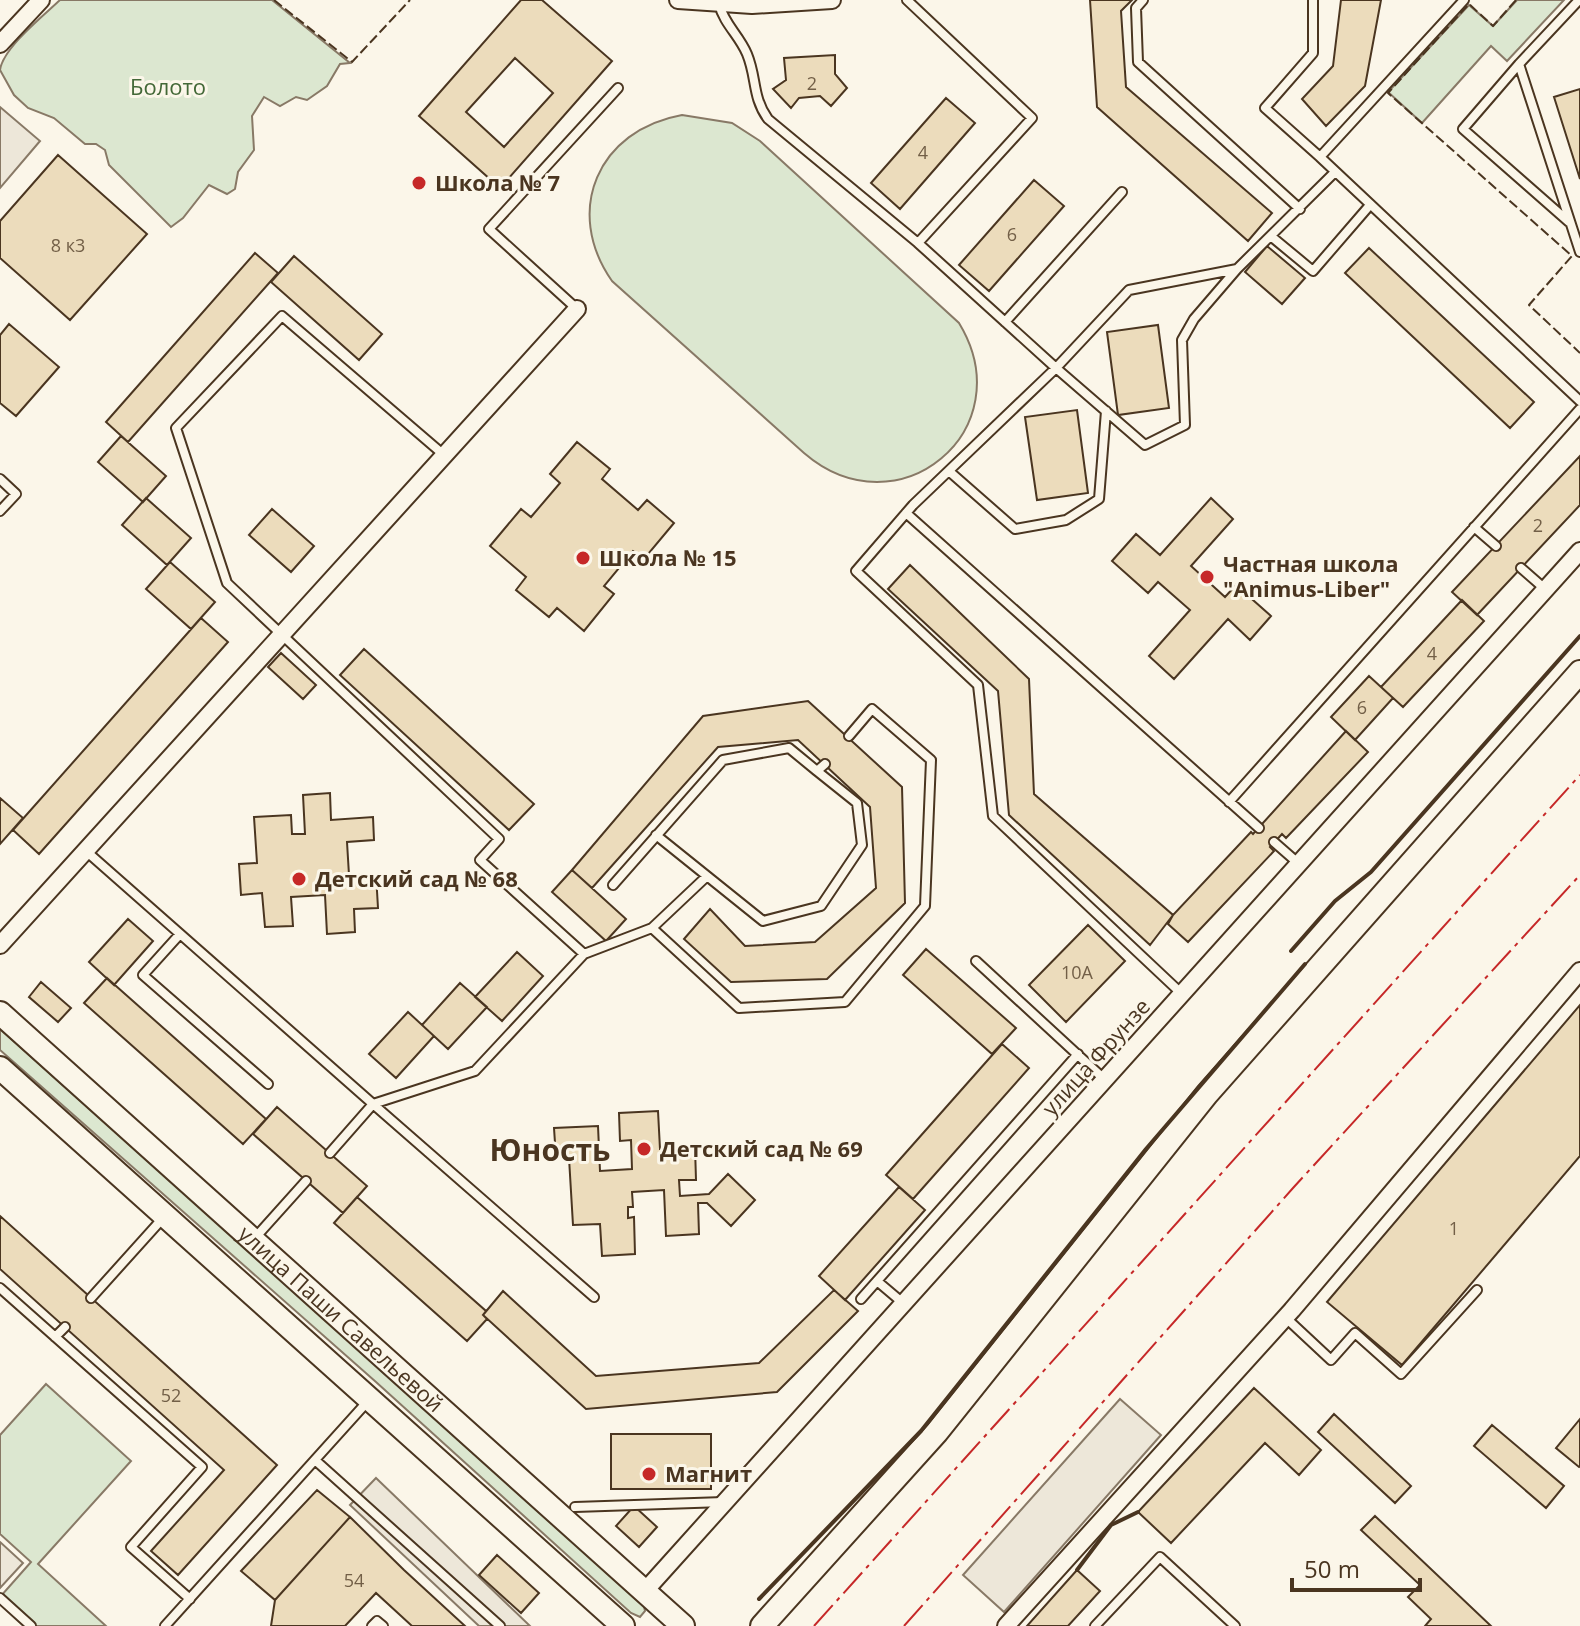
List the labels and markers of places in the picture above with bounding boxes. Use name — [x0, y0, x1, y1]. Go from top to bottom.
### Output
place label: Школа № 7 — [435, 167, 560, 197]
marker: Школа № 7 — [410, 174, 428, 192]
place label: Школа № 15 — [599, 542, 737, 572]
place label: Частная школа "Animus-Liber" — [1223, 548, 1398, 603]
marker: Школа № 15 — [574, 549, 592, 567]
marker: Частная школа "Animus-Liber" — [1198, 568, 1216, 586]
place label: Детский сад № 68 — [315, 863, 518, 893]
marker: Детский сад № 68 — [290, 870, 308, 888]
place label: Детский сад № 69 — [660, 1133, 863, 1163]
marker: Детский сад № 69 — [635, 1140, 653, 1158]
place label: Магнит — [665, 1458, 752, 1488]
marker: Магнит — [640, 1465, 658, 1483]

